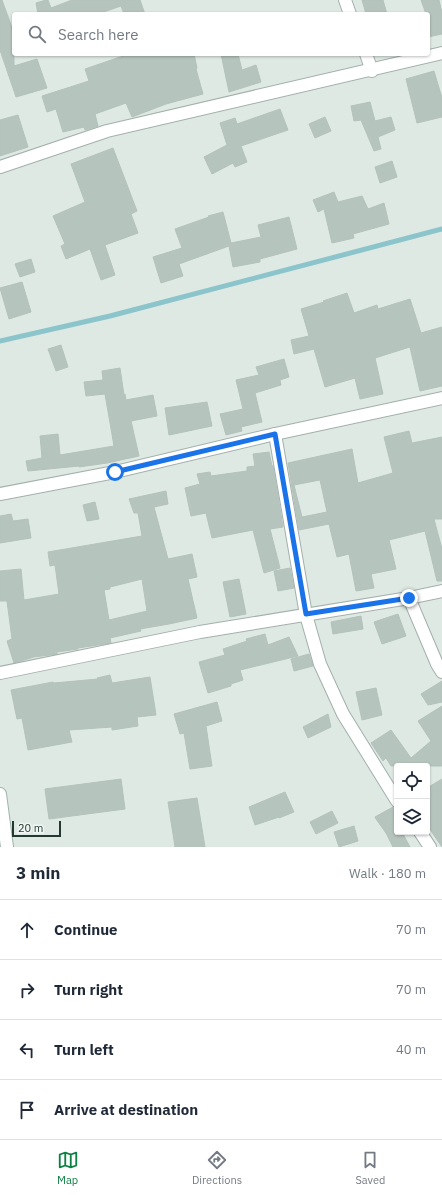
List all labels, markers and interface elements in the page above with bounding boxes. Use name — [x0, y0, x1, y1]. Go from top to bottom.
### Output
search box — [12, 12, 430, 56]
icon: search — [26, 23, 48, 45]
text: Search here — [58, 25, 138, 44]
route start — [106, 463, 124, 481]
route end — [400, 589, 418, 607]
map controls — [394, 763, 430, 835]
button: locate — [394, 763, 430, 799]
button: layers — [394, 799, 430, 835]
scale bar — [12, 819, 61, 838]
text: 20 m — [18, 821, 43, 835]
text: 3 min — [16, 862, 60, 884]
text: Walk · 180 m — [349, 865, 426, 882]
icon: ahead — [16, 919, 38, 941]
text: Continue — [54, 920, 118, 939]
text: 70 m — [396, 921, 426, 938]
icon: right — [16, 979, 38, 1001]
text: Turn right — [54, 980, 123, 999]
text: 70 m — [396, 981, 426, 998]
icon: left — [16, 1039, 38, 1061]
text: Turn left — [54, 1040, 114, 1059]
text: 40 m — [396, 1041, 426, 1058]
icon: arrive — [16, 1099, 38, 1121]
text: Arrive at destination — [54, 1100, 198, 1119]
tab: Map — [57, 1149, 79, 1187]
tab: Directions — [192, 1149, 242, 1187]
tab: Saved — [355, 1149, 385, 1187]

